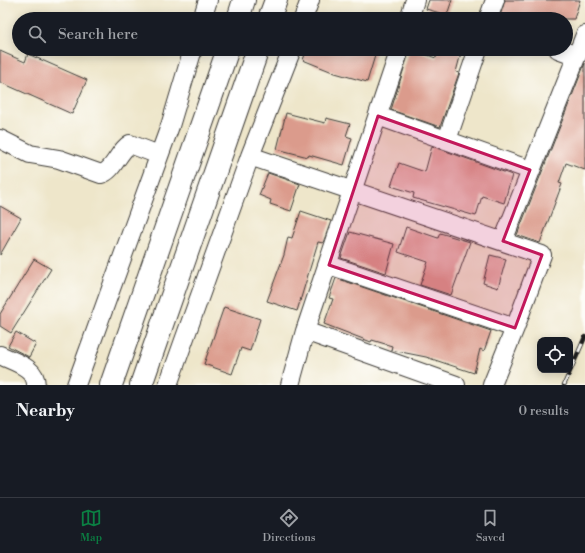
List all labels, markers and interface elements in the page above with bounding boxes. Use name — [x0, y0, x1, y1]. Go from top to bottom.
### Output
search box — [12, 12, 573, 56]
icon: search — [26, 23, 48, 45]
text: Search here — [58, 25, 138, 44]
map controls — [537, 337, 573, 373]
button: locate — [537, 337, 573, 373]
text: Nearby — [16, 400, 75, 422]
text: 0 results — [518, 403, 569, 419]
tab: Map — [80, 507, 102, 545]
tab: Directions — [263, 507, 316, 545]
tab: Saved — [476, 507, 505, 545]

